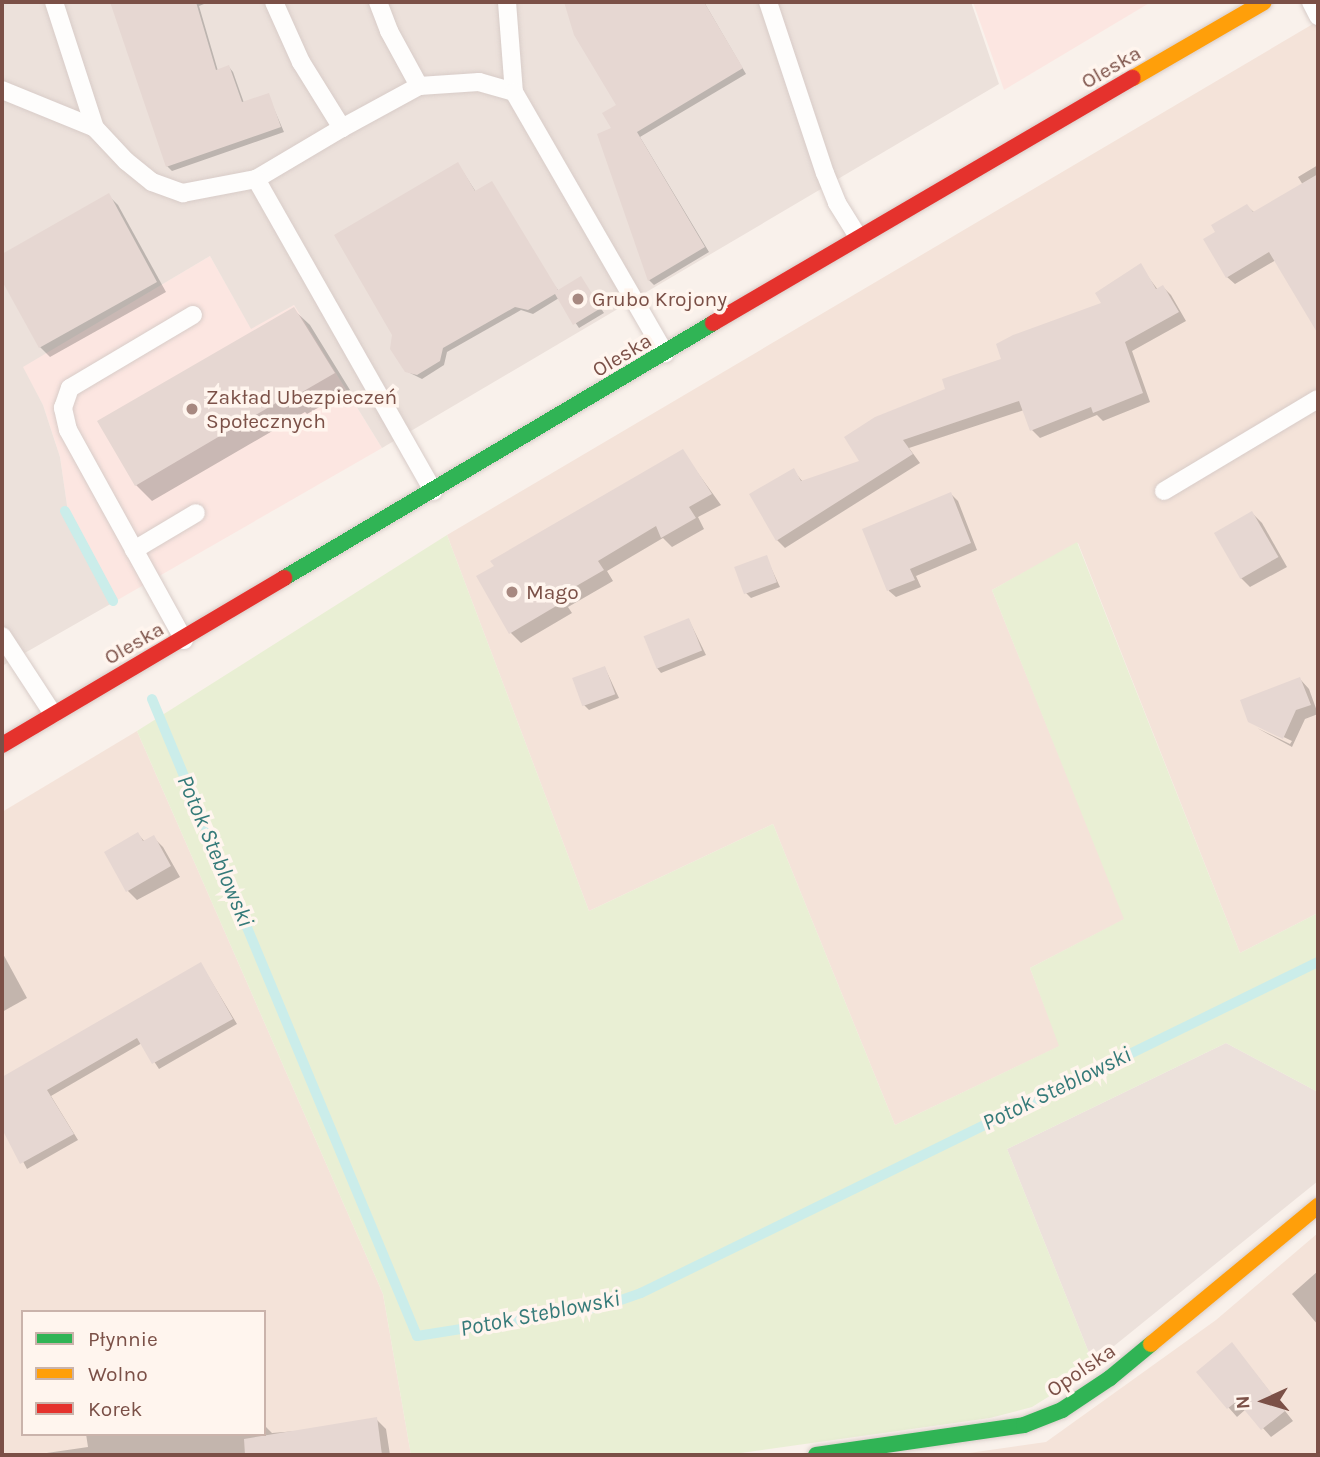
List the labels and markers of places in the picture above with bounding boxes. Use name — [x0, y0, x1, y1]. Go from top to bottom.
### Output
place label: Grubo Krojony — [592, 286, 727, 312]
marker: Grubo Krojony — [570, 291, 586, 307]
place label: Zakład Ubezpieczeń Społecznych — [206, 384, 397, 434]
marker: Zakład Ubezpieczeń Społecznych — [184, 401, 200, 417]
place label: Mago — [526, 579, 579, 605]
marker: Mago — [504, 584, 520, 600]

